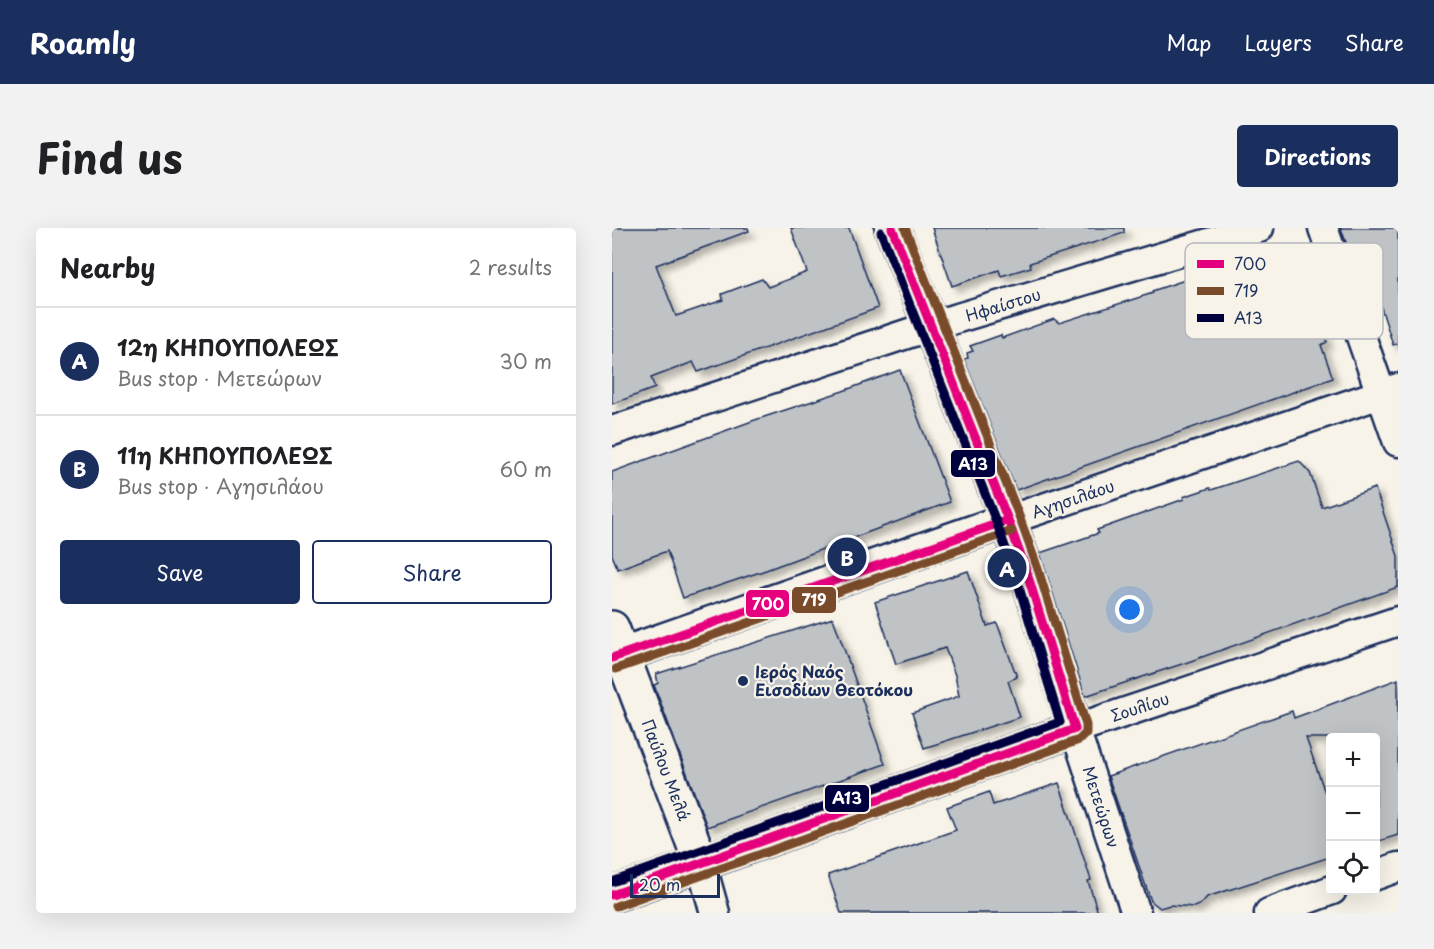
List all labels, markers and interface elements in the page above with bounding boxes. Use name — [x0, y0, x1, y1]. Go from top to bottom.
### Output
text: Roamly — [30, 21, 136, 64]
text: Map — [1167, 26, 1211, 58]
text: Layers — [1244, 26, 1312, 58]
text: Share — [1345, 26, 1404, 58]
text: Find us — [36, 125, 183, 188]
button: Directions — [1237, 125, 1398, 187]
legend — [1185, 243, 1383, 339]
text: Nearby — [60, 248, 155, 287]
text: 700 — [1234, 251, 1266, 275]
text: 2 results — [469, 252, 552, 282]
text: 719 — [1234, 278, 1258, 302]
street label: Ηφαίστου — [962, 281, 1043, 327]
text: A13 — [1234, 305, 1263, 329]
text: 12η ΚΗΠΟΥΠΟΛΕΩΣ — [117, 330, 339, 363]
text: A — [72, 346, 87, 376]
text: 30 m — [499, 346, 552, 376]
text: Bus stop · Μετεώρων — [117, 363, 322, 393]
text: 11η ΚΗΠΟΥΠΟΛΕΩΣ — [117, 438, 333, 471]
line badge: A13 — [950, 449, 996, 478]
text: A13 — [958, 451, 988, 475]
text: B — [73, 454, 86, 484]
text: 60 m — [500, 454, 552, 484]
text: Bus stop · Αγησιλάου — [117, 471, 324, 501]
street label: Αγησιλάου — [1028, 473, 1117, 523]
pin: B — [828, 534, 866, 580]
button: Save — [60, 540, 300, 604]
button: Share — [312, 540, 552, 604]
pin: A — [988, 546, 1026, 590]
line badge: 719 — [791, 586, 837, 614]
text: 719 — [801, 587, 827, 611]
line badge: 700 — [745, 589, 790, 618]
text: 700 — [752, 591, 785, 615]
your location — [1115, 595, 1144, 624]
place label: Ιερός Ναός Εισοδίων Θεοτόκου — [755, 659, 913, 701]
marker: Ιερός Ναός Εισοδίων Θεοτόκου — [736, 674, 750, 688]
street label: Σουλίου — [1107, 685, 1172, 727]
street label: Παύλου Μελά — [637, 715, 697, 824]
map controls — [1326, 733, 1380, 895]
button: + — [1326, 733, 1380, 787]
street label: Μετεώρων — [1077, 763, 1126, 851]
line badge: A13 — [824, 784, 870, 813]
text: A13 — [832, 785, 862, 809]
button: − — [1326, 787, 1380, 841]
button: locate — [1326, 841, 1380, 895]
scale bar — [630, 871, 720, 898]
text: 20 m — [639, 872, 680, 896]

